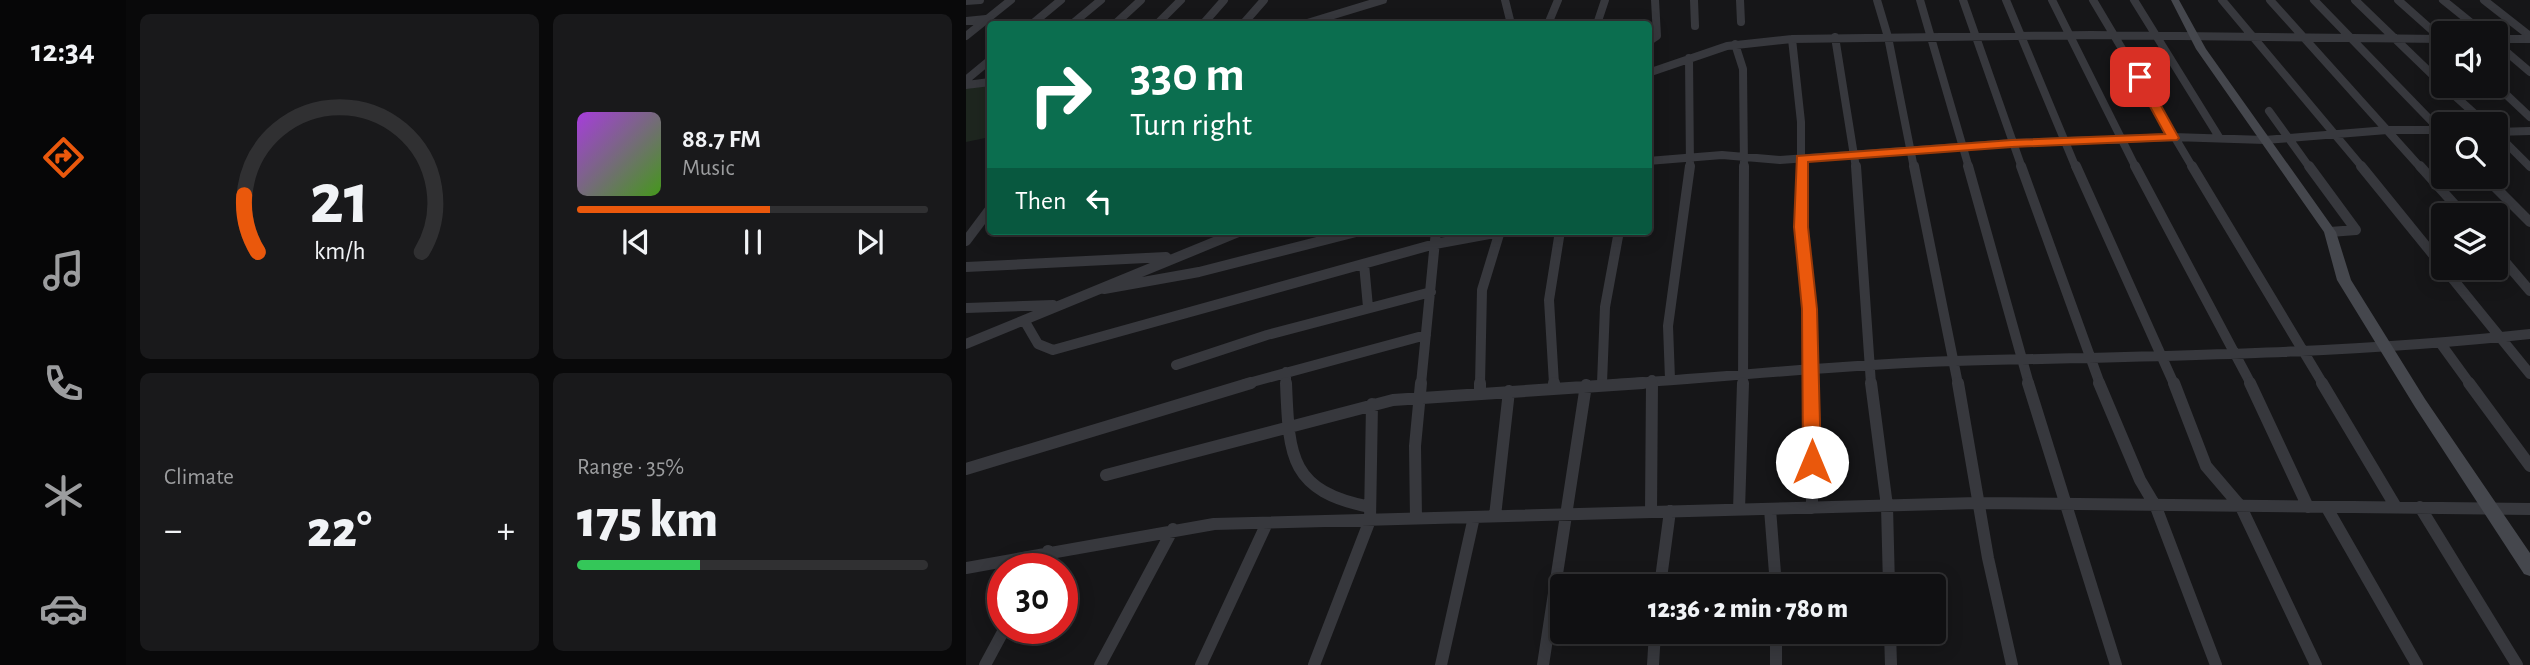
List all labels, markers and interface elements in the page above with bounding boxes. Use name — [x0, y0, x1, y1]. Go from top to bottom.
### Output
map controls — [2431, 21, 2508, 280]
button: sound — [2431, 21, 2508, 98]
text: 12:34 — [31, 35, 95, 67]
pin — [2110, 47, 2170, 107]
icon: right — [1015, 49, 1106, 140]
text: 330 m — [1130, 51, 1245, 100]
icon: arrive — [2121, 58, 2159, 96]
text: Turn right — [1130, 109, 1252, 141]
button: search — [2431, 112, 2508, 189]
text: 88.7 FM — [682, 126, 761, 152]
icon: directions — [39, 133, 88, 182]
text: Music — [682, 157, 734, 180]
text: 21 — [309, 165, 370, 238]
icon: left — [1080, 182, 1118, 220]
text: Then — [1015, 188, 1066, 214]
button: layers — [2431, 203, 2508, 280]
icon: previous — [617, 223, 655, 261]
icon: pause — [734, 223, 772, 261]
icon: next — [851, 223, 889, 261]
text: km/h — [314, 239, 365, 264]
icon: music — [39, 246, 88, 295]
icon: phone — [39, 359, 88, 408]
position arrow — [1775, 425, 1849, 499]
text: Range · 35% — [577, 456, 684, 479]
text: Climate — [164, 466, 234, 489]
icon: climate — [39, 471, 88, 520]
text: 175 km — [577, 494, 718, 546]
text: 22° — [307, 504, 372, 556]
text: − — [164, 512, 182, 550]
text: + — [497, 512, 515, 550]
speed limit sign: 30 — [987, 553, 1078, 644]
icon: car — [39, 584, 88, 633]
text: 12:36 · 2 min · 780 m — [1648, 596, 1848, 622]

